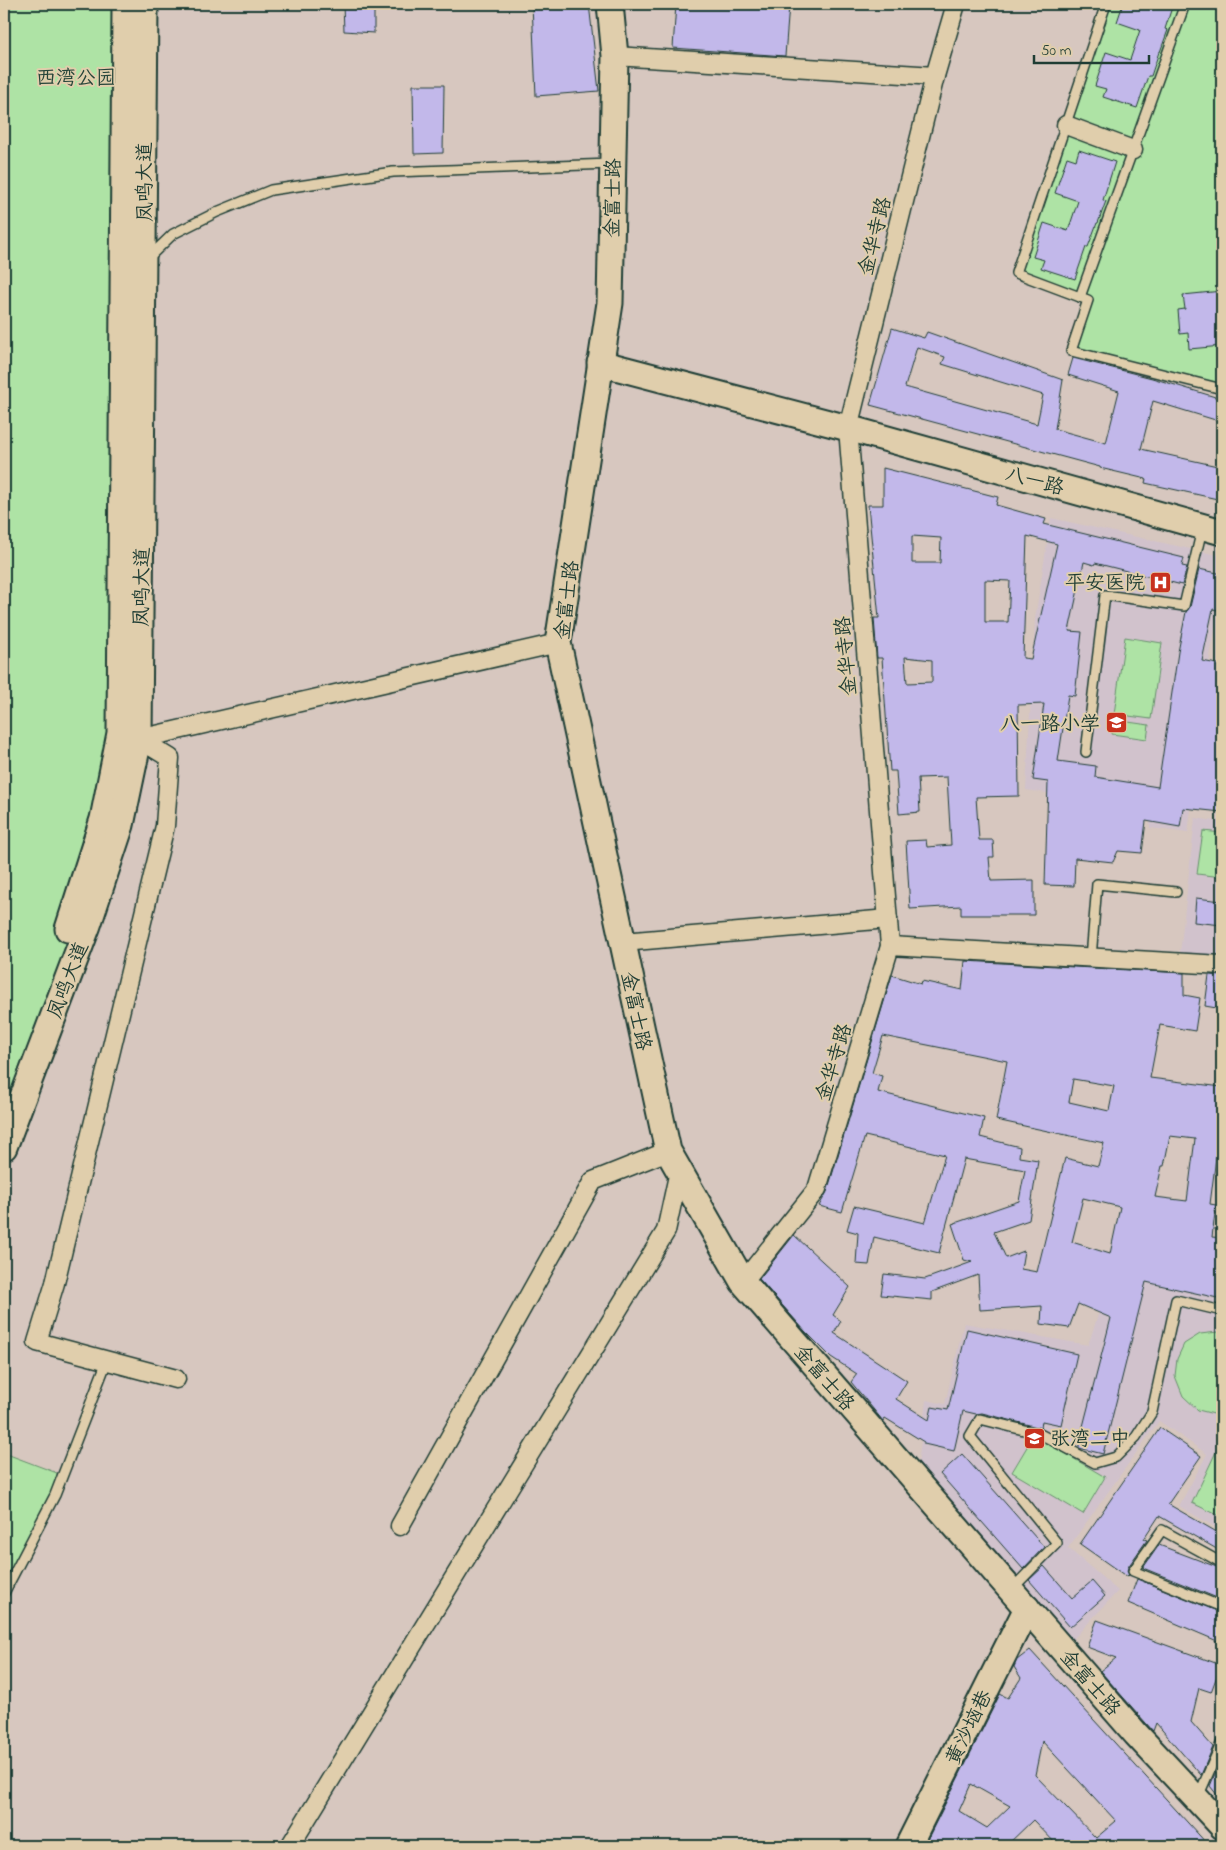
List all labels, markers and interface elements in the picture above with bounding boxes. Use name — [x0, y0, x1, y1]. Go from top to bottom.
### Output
scale bar — [1034, 32, 1148, 64]
text: 50 m — [1041, 40, 1072, 62]
park label: 西湾公园 — [36, 65, 116, 94]
street label: 凤鸣大道 — [132, 142, 161, 222]
street label: 金富士路 — [599, 157, 630, 238]
street label: 金华寺路 — [853, 193, 900, 279]
street label: 八一路 — [1002, 461, 1068, 504]
street label: 凤鸣大道 — [128, 547, 159, 627]
street label: 金富士路 — [549, 558, 588, 642]
place label: 平安医院 — [1065, 570, 1145, 599]
hospital icon: 平安医院 — [1149, 570, 1173, 594]
street label: 金华寺路 — [829, 614, 865, 697]
place label: 八一路小学 — [1000, 711, 1100, 740]
school or university icon: 八一路小学 — [1104, 711, 1128, 735]
street label: 凤鸣大道 — [41, 938, 97, 1023]
street label: 金富士路 — [612, 969, 657, 1055]
street label: 金华寺路 — [810, 1019, 861, 1105]
street label: 金富士路 — [786, 1339, 861, 1419]
school or university icon: 张湾二中 — [1022, 1426, 1046, 1450]
place label: 张湾二中 — [1050, 1426, 1130, 1455]
street label: 金富士路 — [1052, 1644, 1127, 1724]
street label: 黄沙垴巷 — [940, 1685, 1001, 1770]

